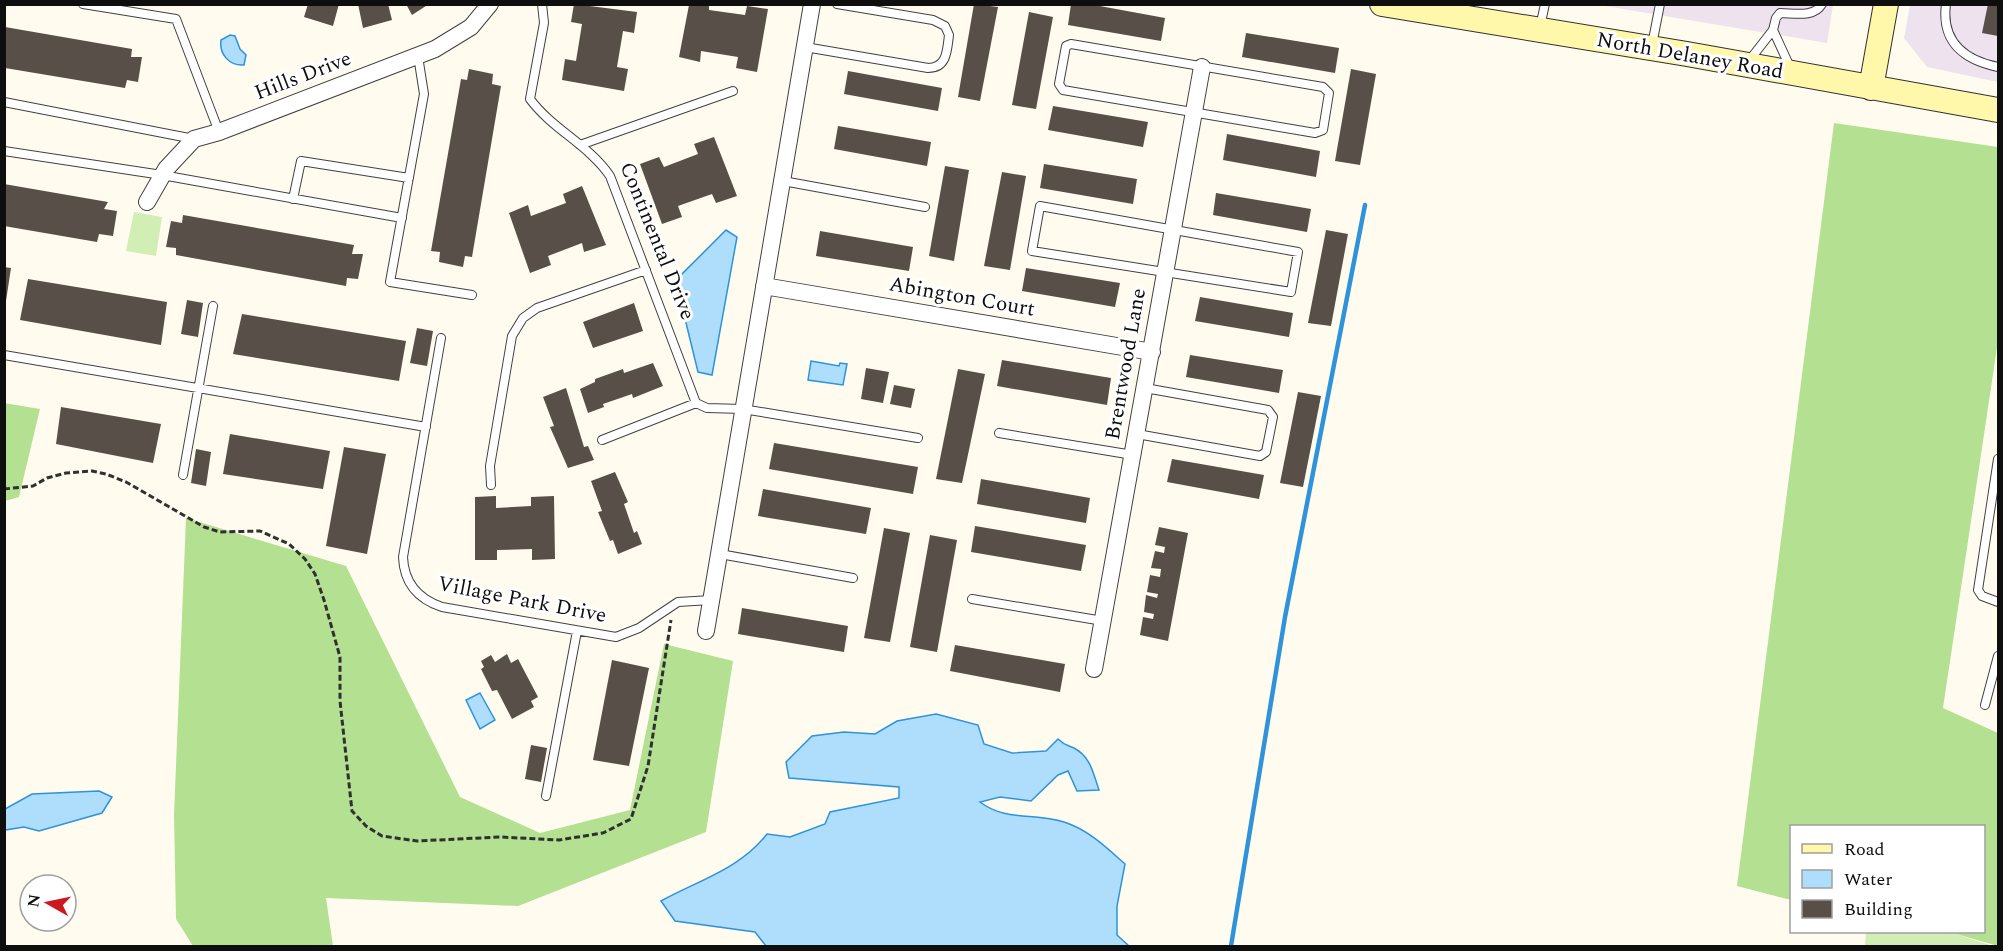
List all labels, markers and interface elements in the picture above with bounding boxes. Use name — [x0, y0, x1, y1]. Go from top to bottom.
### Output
street label: North Delaney Road — [1594, 24, 1786, 88]
street label: Hills Drive — [250, 43, 356, 109]
street label: Continental Drive — [611, 157, 703, 325]
street label: Abington Court — [887, 268, 1037, 326]
street label: Brentwood Lane — [1097, 286, 1155, 442]
street label: Village Park Drive — [435, 568, 609, 632]
legend — [1790, 825, 1985, 933]
text: Road — [1844, 836, 1885, 863]
text: Water — [1844, 866, 1892, 893]
north arrow — [18, 873, 78, 933]
text: N — [21, 892, 47, 909]
text: Building — [1844, 896, 1913, 923]

